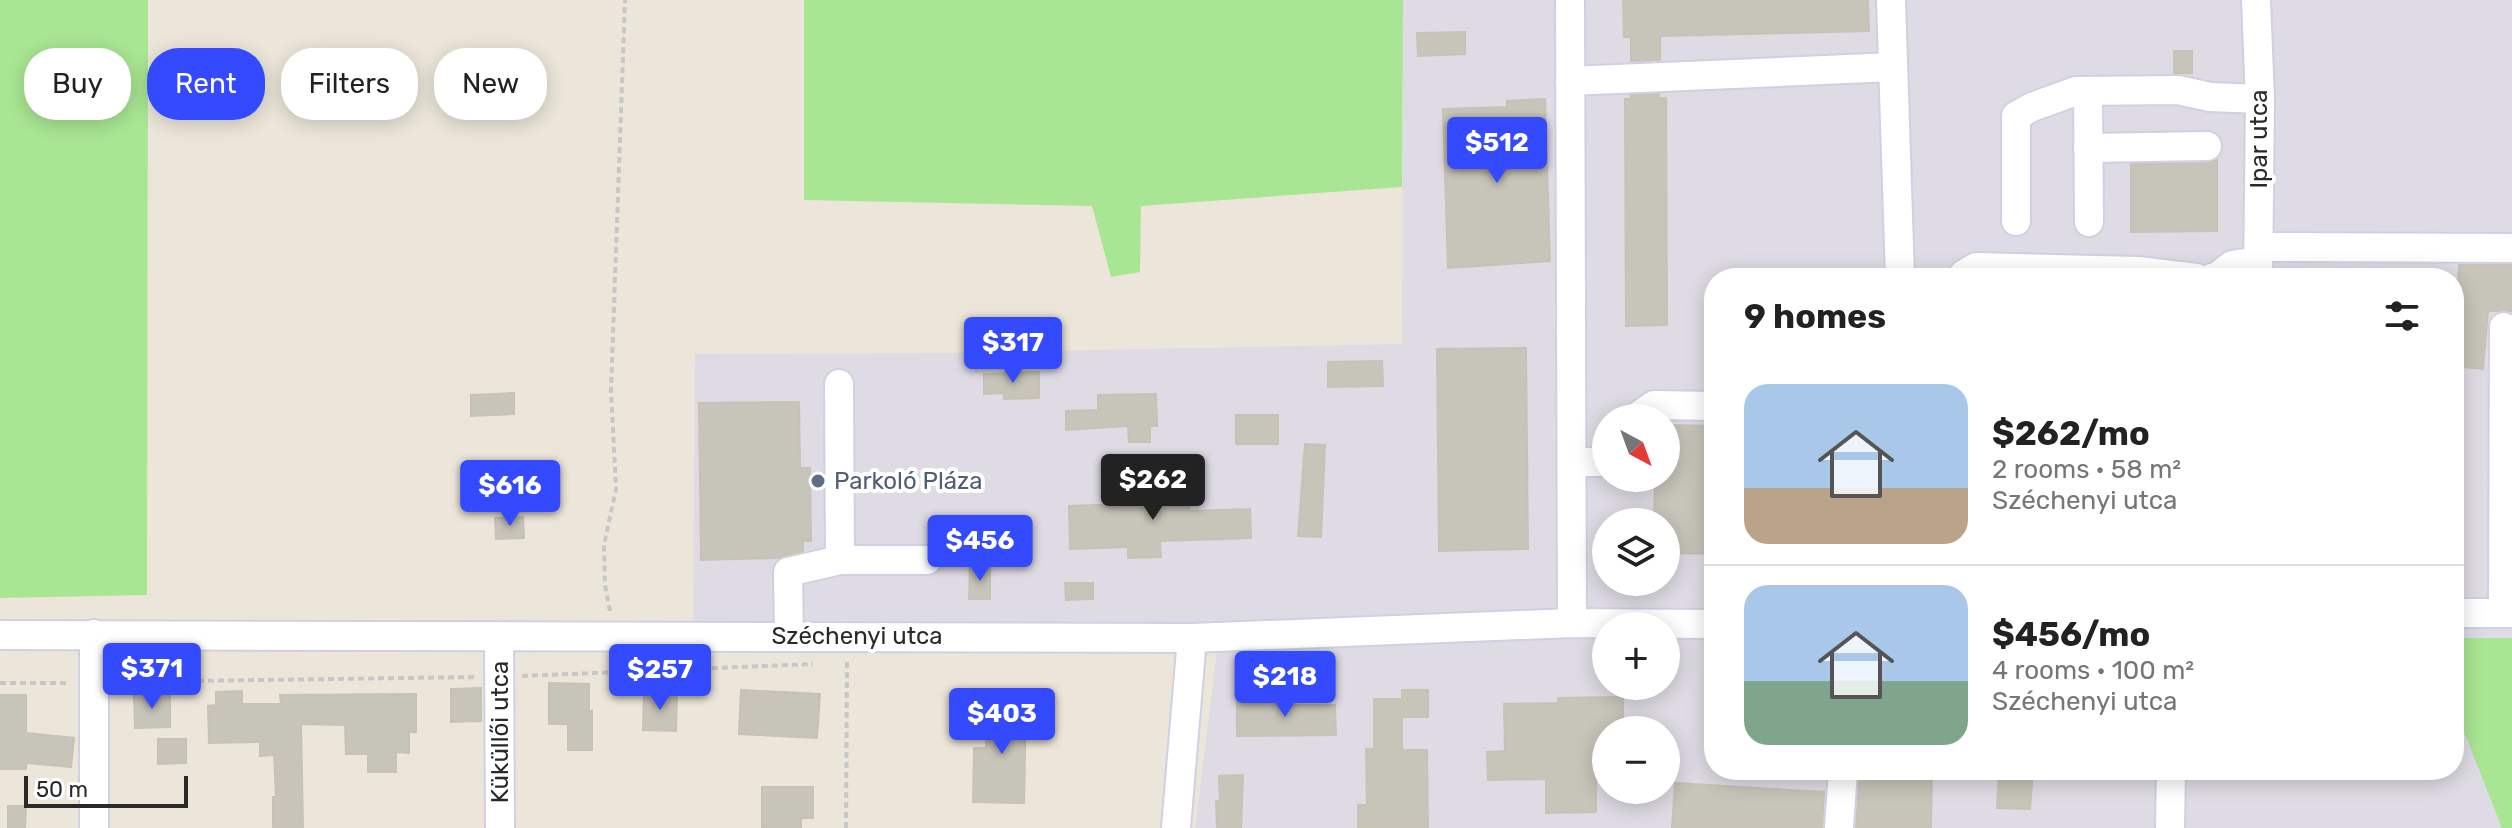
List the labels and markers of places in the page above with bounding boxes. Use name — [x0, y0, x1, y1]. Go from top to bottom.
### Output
pin: $512 — [1450, 117, 1544, 185]
pin: $317 — [966, 317, 1060, 385]
pin: $262 — [1106, 454, 1200, 522]
pin: $616 — [463, 460, 557, 528]
place label: Parkoló Pláza — [834, 467, 983, 495]
marker: Parkoló Pláza — [809, 472, 827, 490]
pin: $456 — [933, 515, 1027, 583]
pin: $371 — [105, 643, 199, 711]
pin: $257 — [613, 644, 707, 712]
pin: $218 — [1238, 651, 1332, 719]
pin: $403 — [955, 688, 1049, 756]

